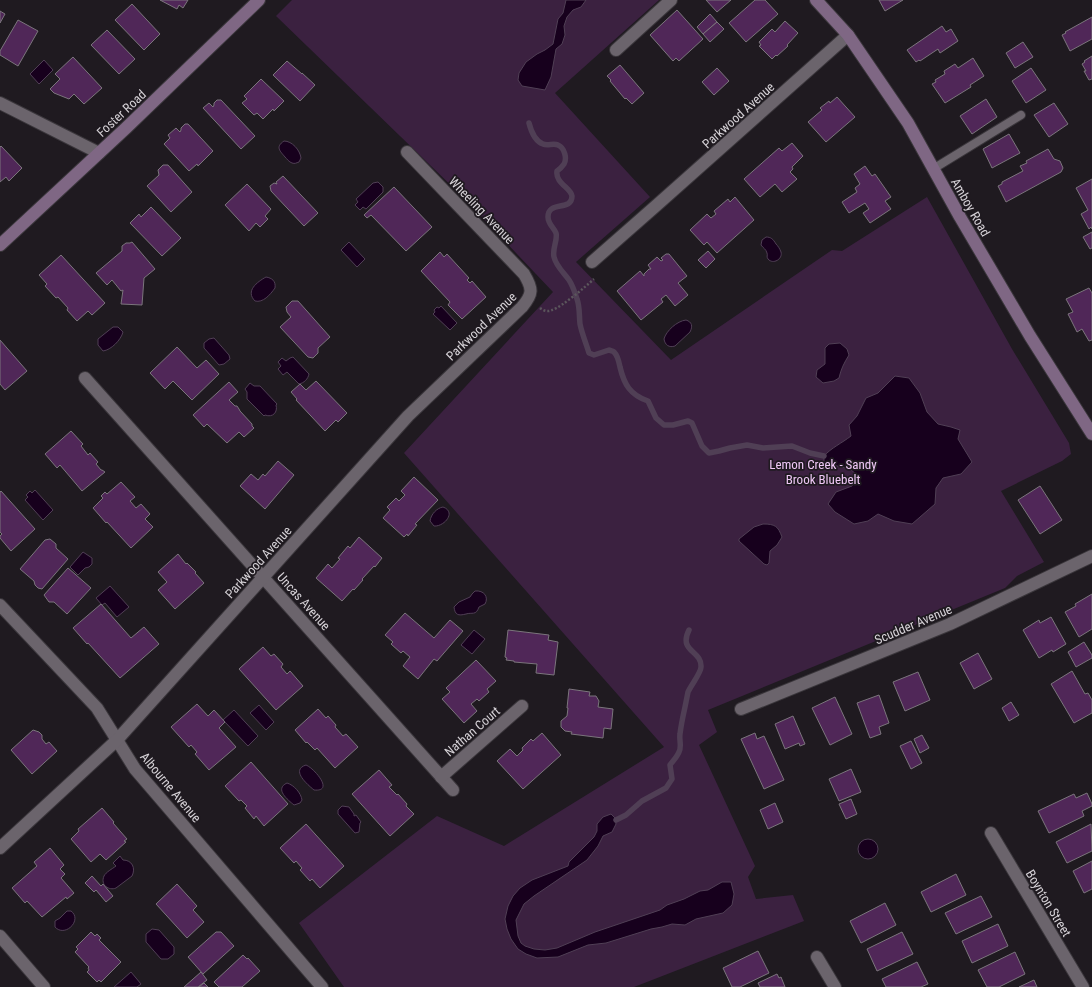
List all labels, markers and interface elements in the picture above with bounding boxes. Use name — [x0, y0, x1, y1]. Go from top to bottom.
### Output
street label: Parkwood Avenue — [699, 79, 777, 152]
street label: Foster Road — [94, 87, 149, 140]
street label: Wheeling Avenue — [446, 174, 517, 247]
street label: Amboy Road — [948, 176, 993, 239]
street label: Parkwood Avenue — [443, 289, 519, 364]
park label: Lemon Creek - Sandy Brook Bluebelt — [769, 457, 877, 487]
street label: Parkwood Avenue — [222, 523, 295, 601]
street label: Uncas Avenue — [274, 569, 333, 633]
street label: Scudder Avenue — [872, 601, 954, 647]
street label: Nathan Court — [442, 703, 503, 759]
street label: Albourne Avenue — [137, 749, 204, 825]
street label: Boynton Street — [1023, 867, 1074, 939]

